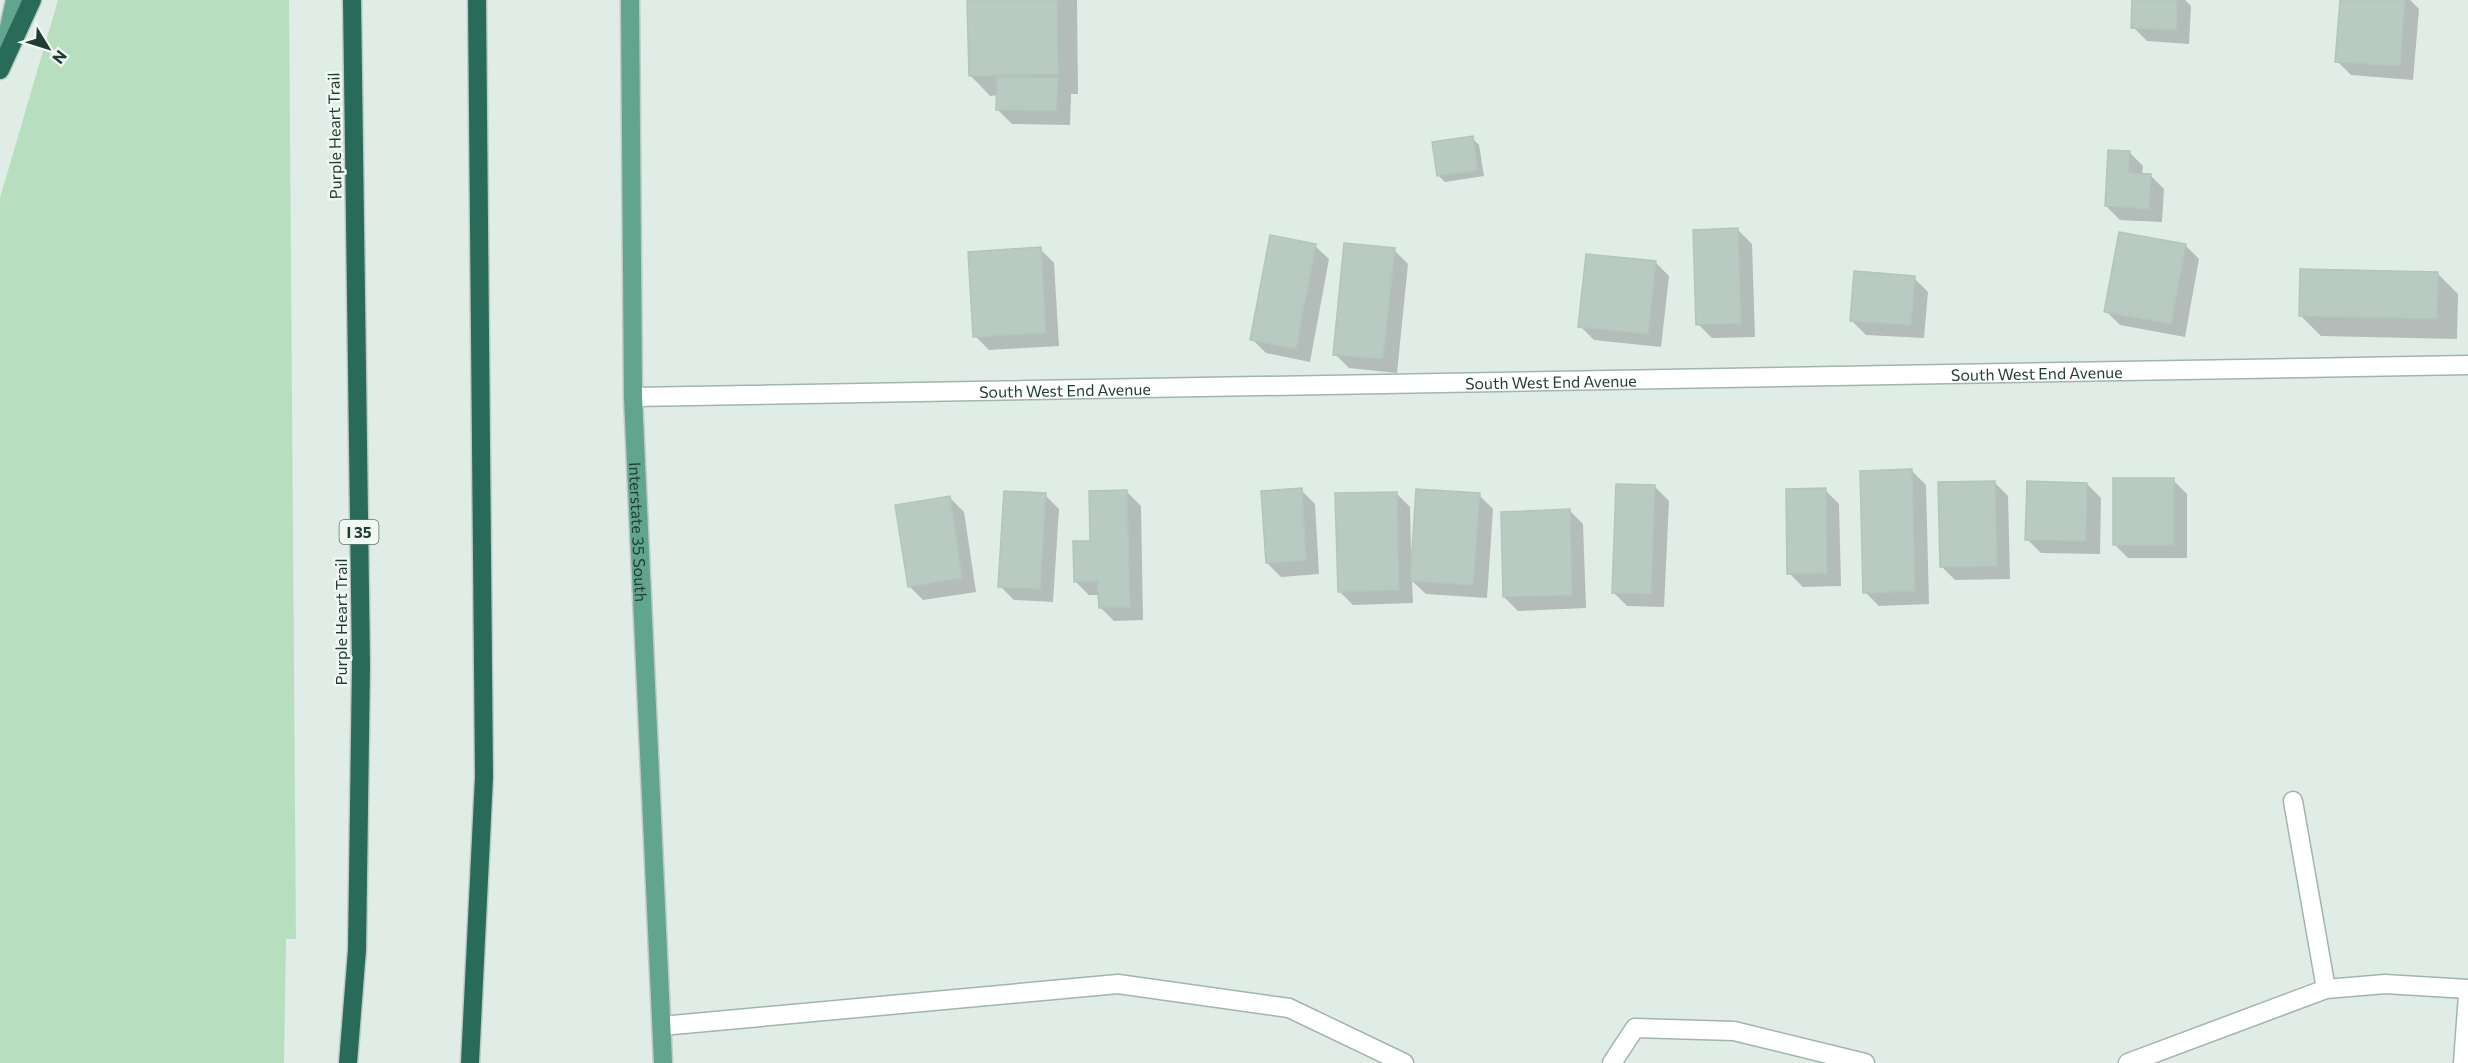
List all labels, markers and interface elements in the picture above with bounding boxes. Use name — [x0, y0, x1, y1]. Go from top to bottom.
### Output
north arrow — [18, 18, 78, 78]
text: N — [49, 47, 71, 68]
street label: Purple Heart Trail — [323, 72, 345, 200]
street label: South West End Avenue — [1951, 362, 2123, 384]
street label: South West End Avenue — [1465, 370, 1637, 392]
street label: South West End Avenue — [979, 378, 1151, 400]
street label: Interstate 35 South — [626, 462, 652, 602]
road number: I 35 — [340, 520, 378, 544]
street label: Purple Heart Trail — [331, 559, 350, 685]

